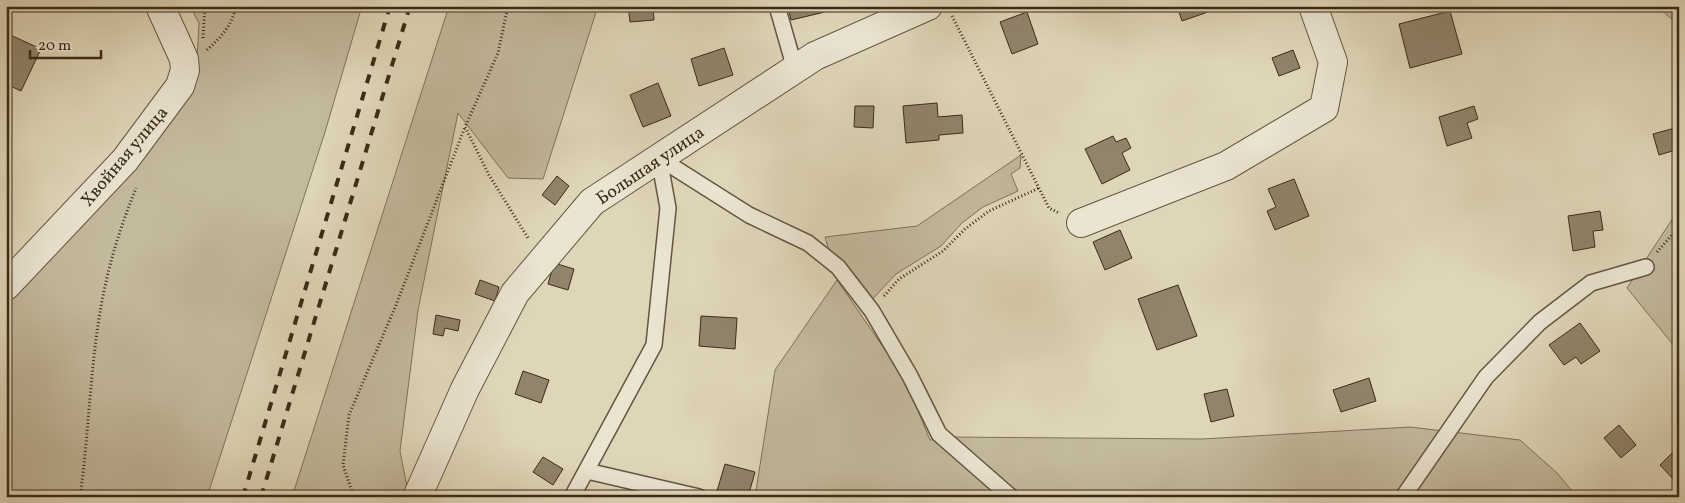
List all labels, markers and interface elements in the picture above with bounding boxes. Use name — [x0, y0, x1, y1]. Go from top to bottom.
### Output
scale bar — [30, 28, 101, 60]
text: 20 m — [38, 36, 71, 57]
street label: Хвойная улица — [76, 101, 175, 213]
street label: Большая улица — [592, 121, 710, 212]

